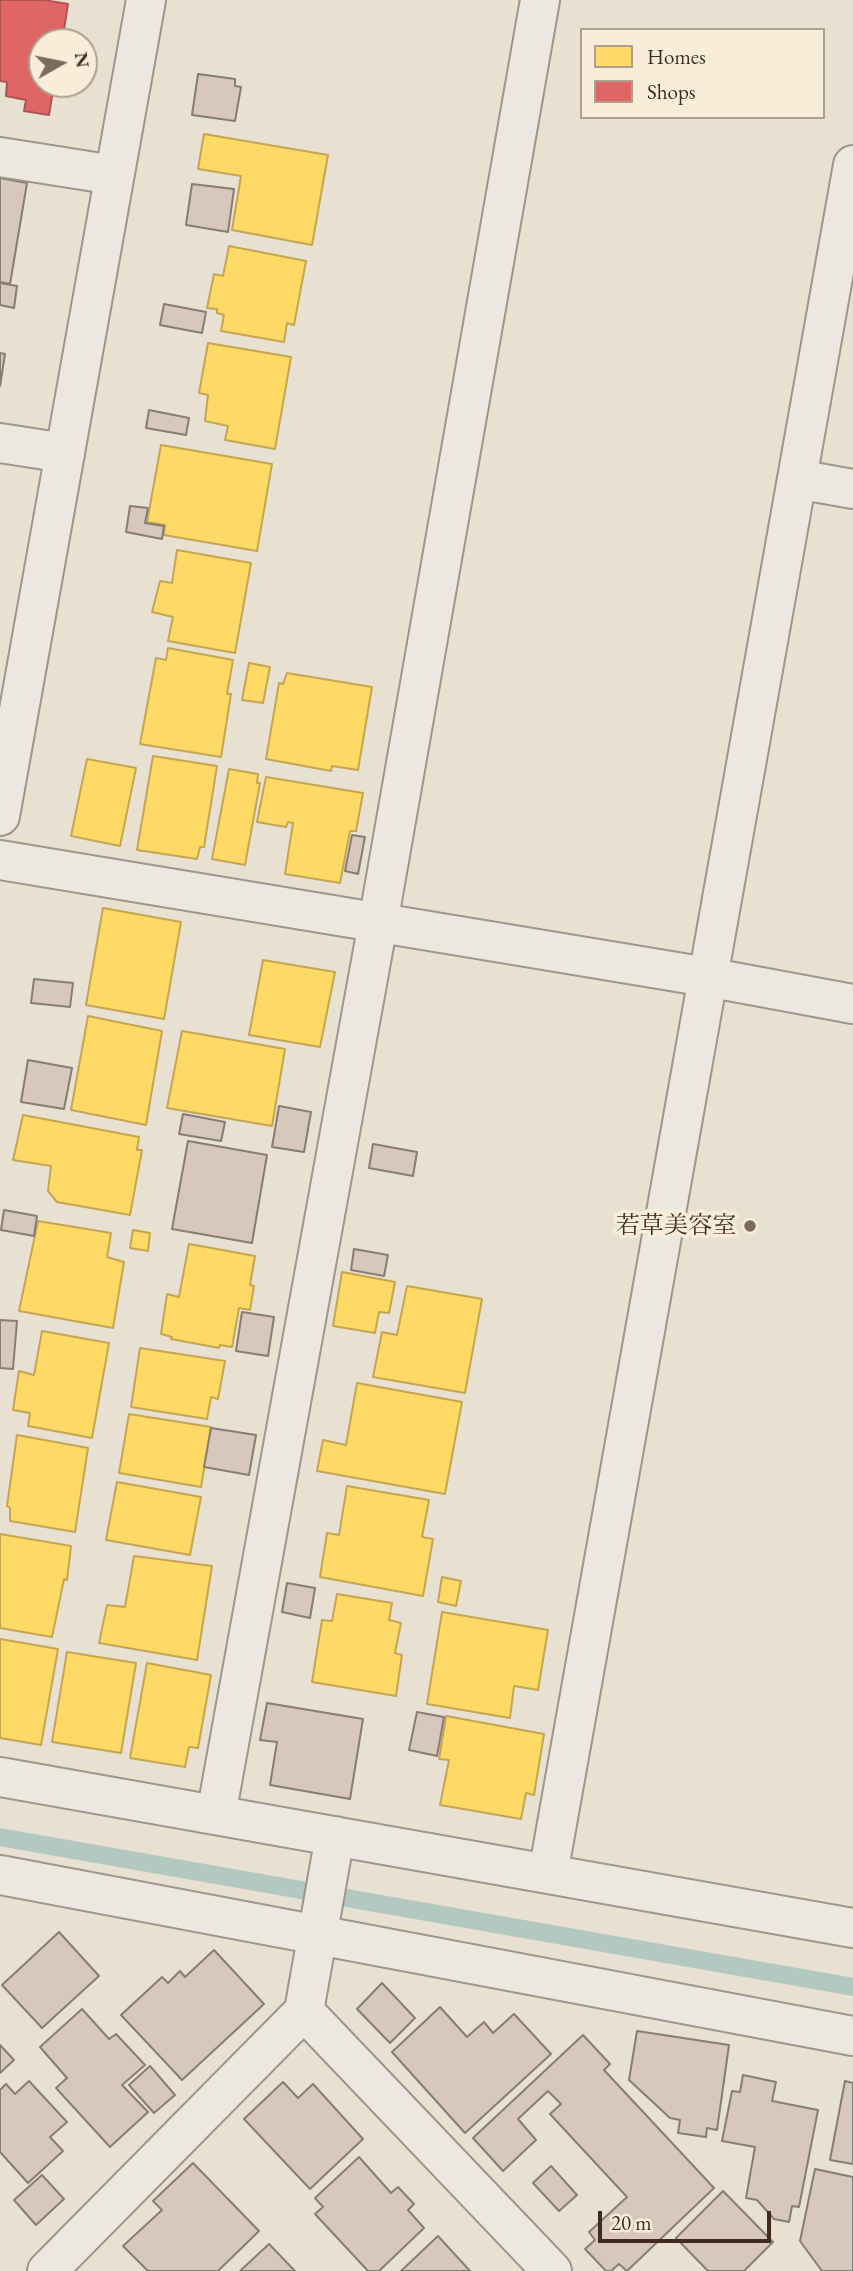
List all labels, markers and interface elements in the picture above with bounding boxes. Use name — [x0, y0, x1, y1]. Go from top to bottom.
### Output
north arrow — [28, 28, 98, 98]
legend — [580, 28, 825, 119]
text: Homes — [647, 43, 706, 70]
text: N — [69, 50, 96, 69]
text: Shops — [647, 78, 696, 105]
place label: 若草美容室 — [616, 1212, 736, 1240]
marker: 若草美容室 — [742, 1218, 758, 1234]
scale bar — [601, 2198, 774, 2242]
text: 20 m — [611, 2209, 652, 2236]

